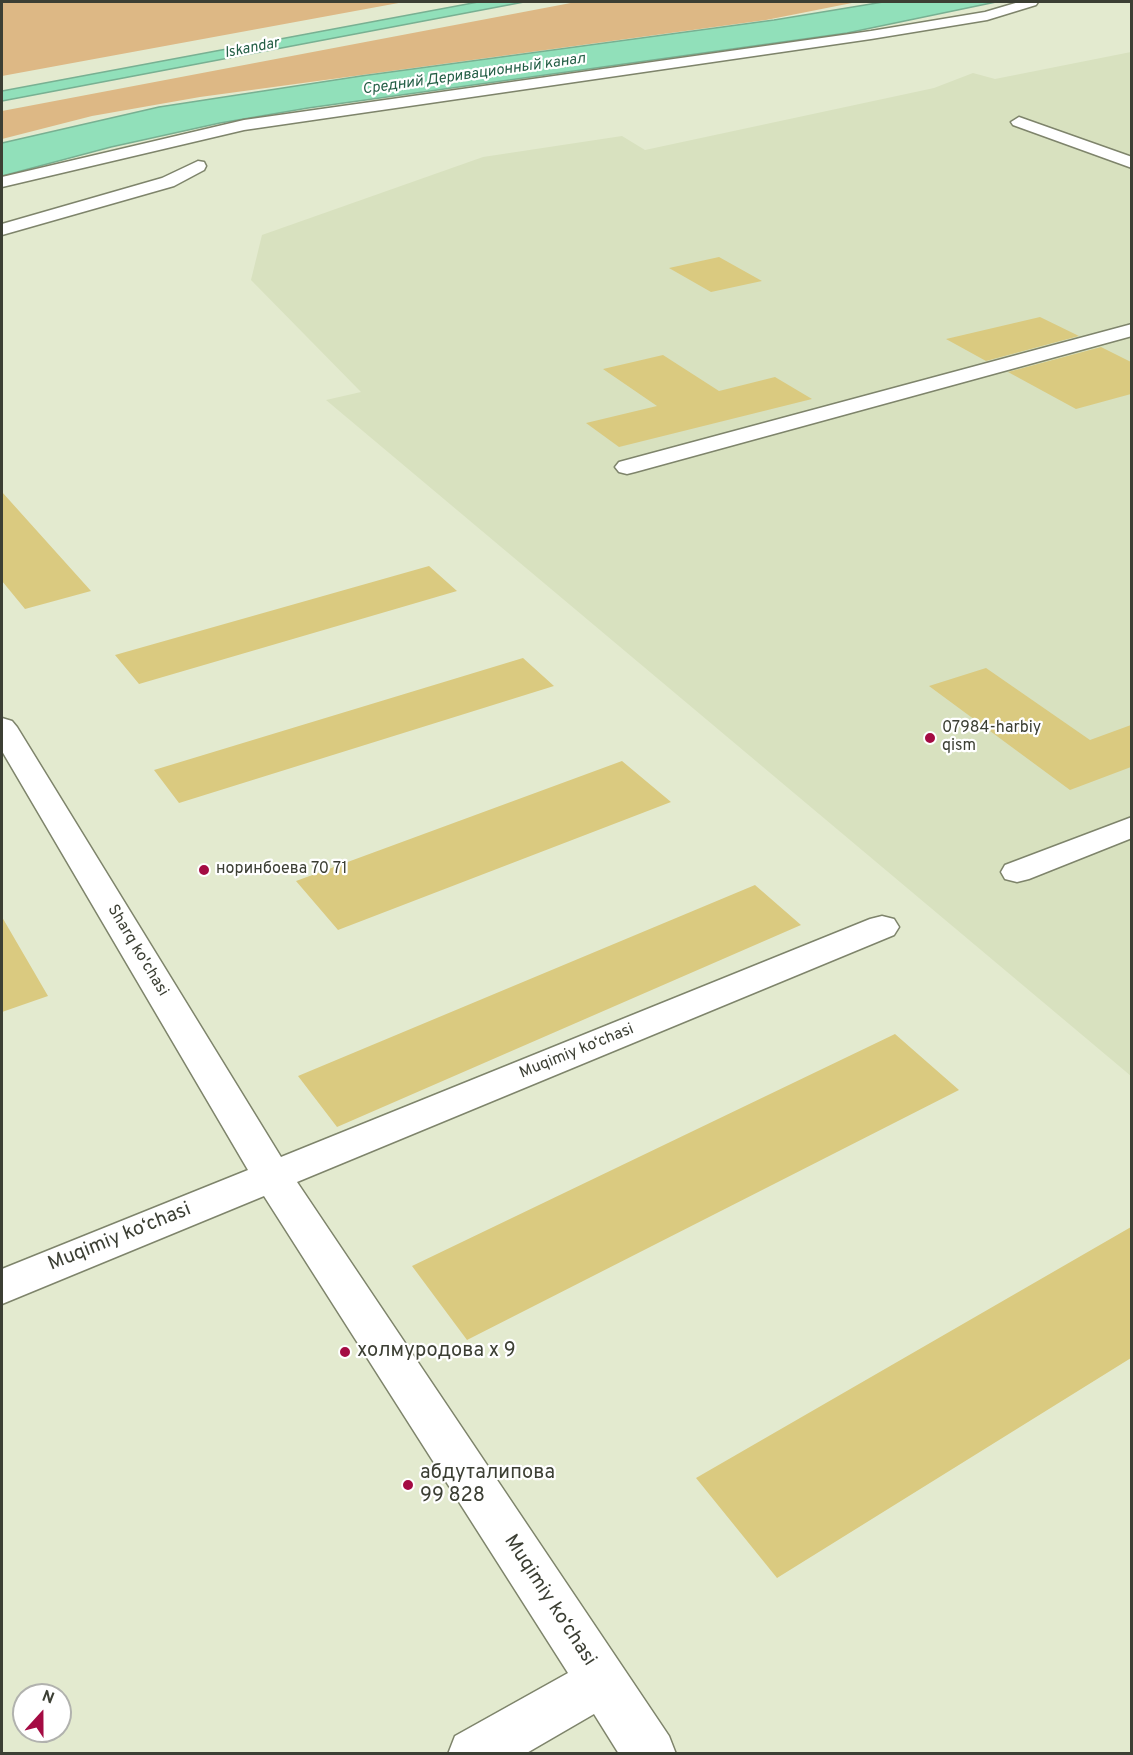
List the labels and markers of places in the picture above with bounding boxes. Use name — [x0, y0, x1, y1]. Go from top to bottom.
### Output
place label: 07984-harbiy qism — [942, 719, 1041, 757]
marker: 07984-harbiy qism — [923, 731, 937, 745]
place label: норинбоева 70 71 — [216, 860, 347, 880]
marker: норинбоева 70 71 — [197, 863, 211, 877]
place label: холмуродова х 9 — [357, 1340, 516, 1364]
marker: холмуродова х 9 — [338, 1345, 352, 1359]
place label: абдуталипова 99 828 — [420, 1462, 555, 1509]
marker: абдуталипова 99 828 — [401, 1478, 415, 1492]

